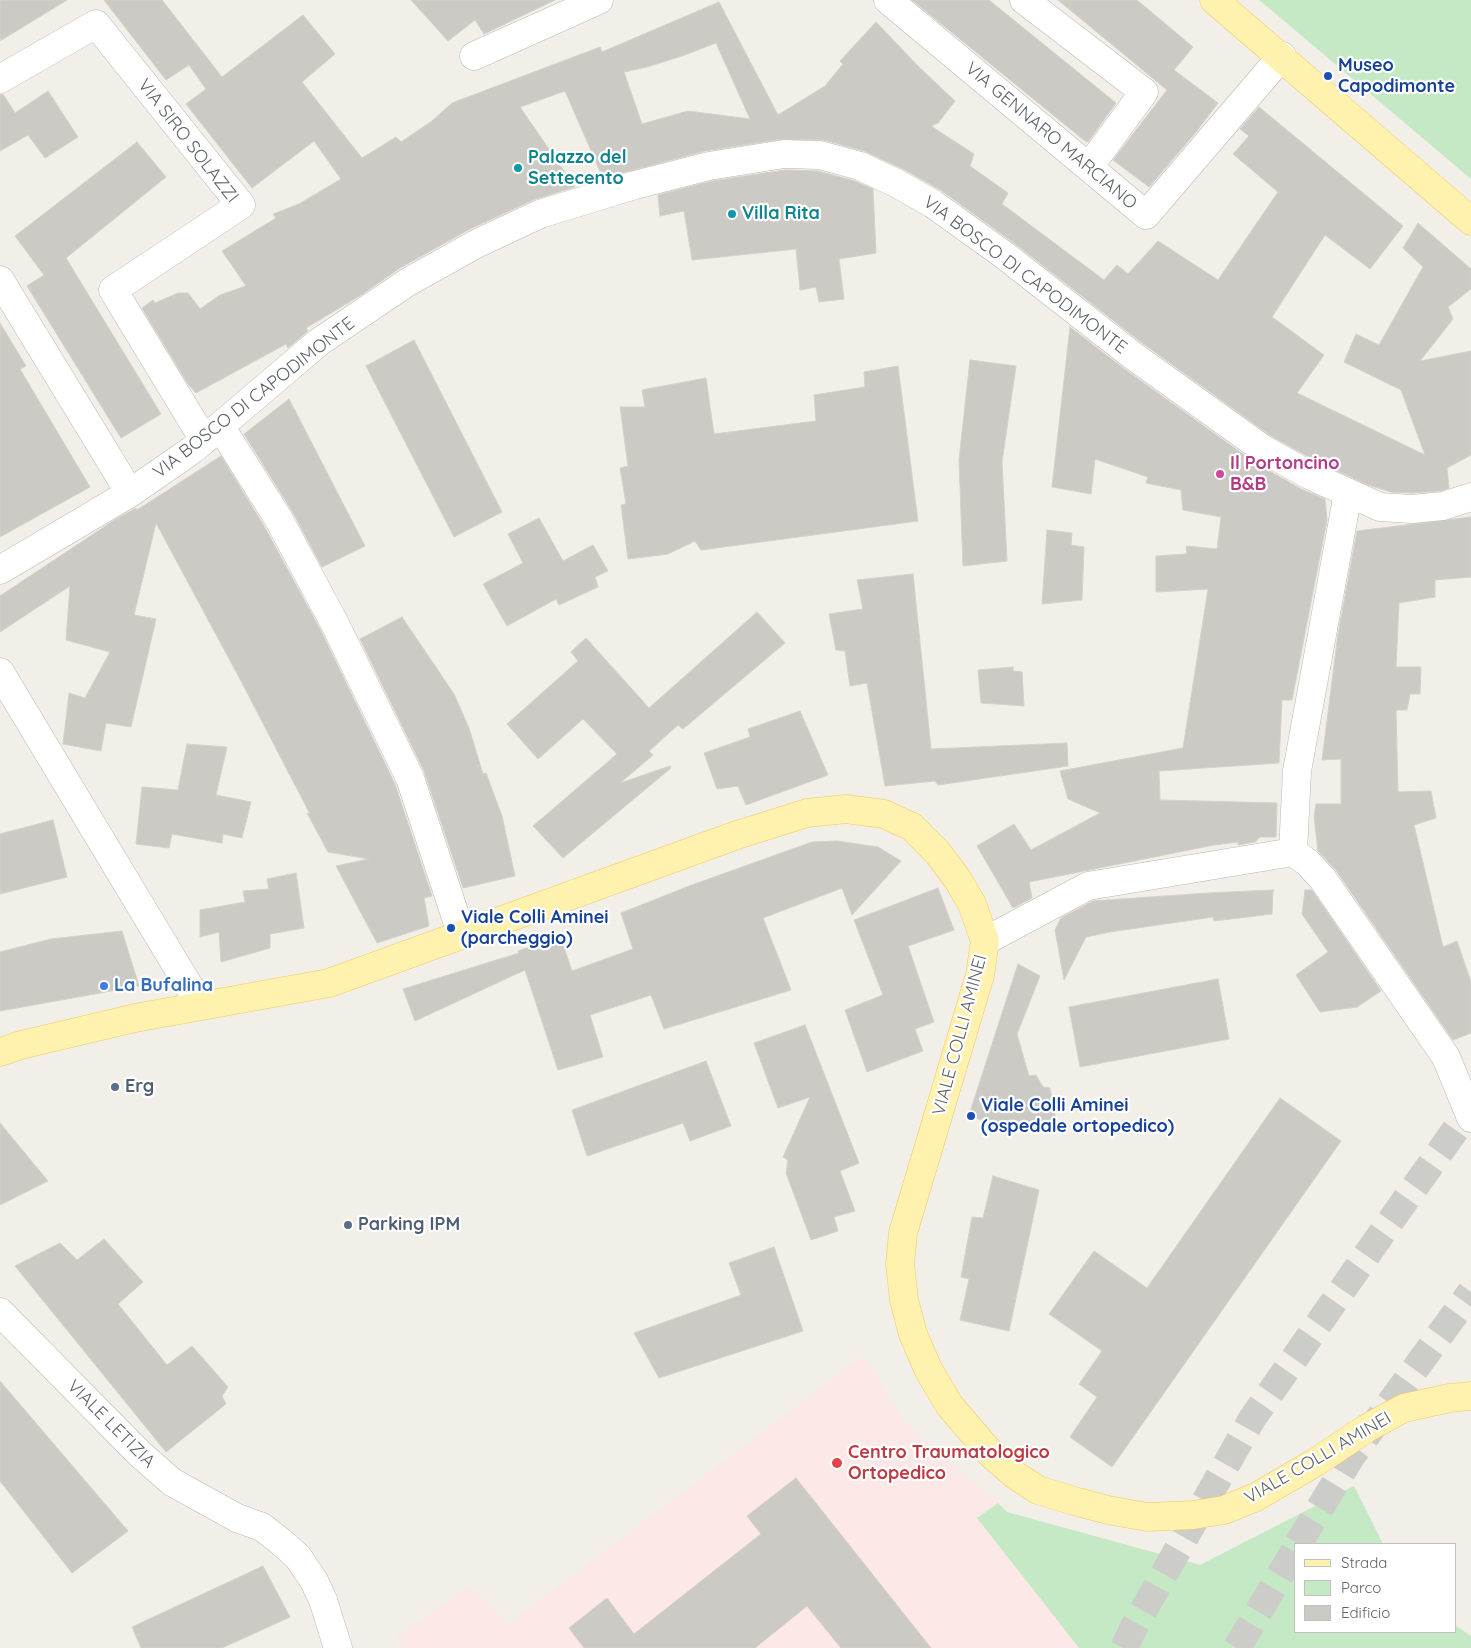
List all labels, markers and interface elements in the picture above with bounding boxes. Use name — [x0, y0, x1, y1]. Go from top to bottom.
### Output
place label: Museo Capodimonte — [1338, 55, 1455, 98]
street label: VIA GENNARO MARCIANO — [961, 58, 1141, 214]
marker: Museo Capodimonte — [1322, 70, 1334, 82]
street label: VIA SIRO SOLAZZI — [133, 75, 243, 207]
place label: Palazzo del Settecento — [528, 147, 627, 190]
marker: Palazzo del Settecento — [512, 162, 524, 174]
street label: VIA BOSCO DI CAPODIMONTE — [919, 191, 1131, 359]
place label: Villa Rita — [742, 203, 820, 225]
marker: Villa Rita — [726, 208, 738, 220]
street label: VIA BOSCO DI CAPODIMONTE — [149, 313, 359, 483]
place label: Il Portoncino B&B — [1230, 453, 1339, 496]
marker: Il Portoncino B&B — [1214, 468, 1226, 480]
place label: Viale Colli Aminei (parcheggio) — [461, 907, 609, 950]
marker: Viale Colli Aminei (parcheggio) — [445, 922, 457, 934]
street label: VIALE COLLI AMINEI — [928, 952, 992, 1118]
place label: La Bufalina — [114, 975, 213, 997]
marker: La Bufalina — [98, 980, 110, 992]
place label: Erg — [125, 1076, 154, 1098]
marker: Erg — [109, 1081, 121, 1093]
place label: Viale Colli Aminei (ospedale ortopedico) — [981, 1095, 1174, 1138]
marker: Viale Colli Aminei (ospedale ortopedico) — [965, 1110, 977, 1122]
place label: Parking IPM — [358, 1214, 460, 1236]
marker: Parking IPM — [342, 1219, 354, 1231]
street label: VIALE LETIZIA — [62, 1375, 160, 1473]
street label: VIALE COLLI AMINEI — [1241, 1407, 1395, 1509]
place label: Centro Traumatologico Ortopedico — [848, 1442, 1050, 1485]
marker: Centro Traumatologico Ortopedico — [830, 1456, 844, 1470]
legend — [1294, 1543, 1456, 1633]
text: Strada — [1341, 1553, 1387, 1572]
text: Parco — [1341, 1578, 1381, 1597]
text: Edificio — [1341, 1603, 1390, 1622]

